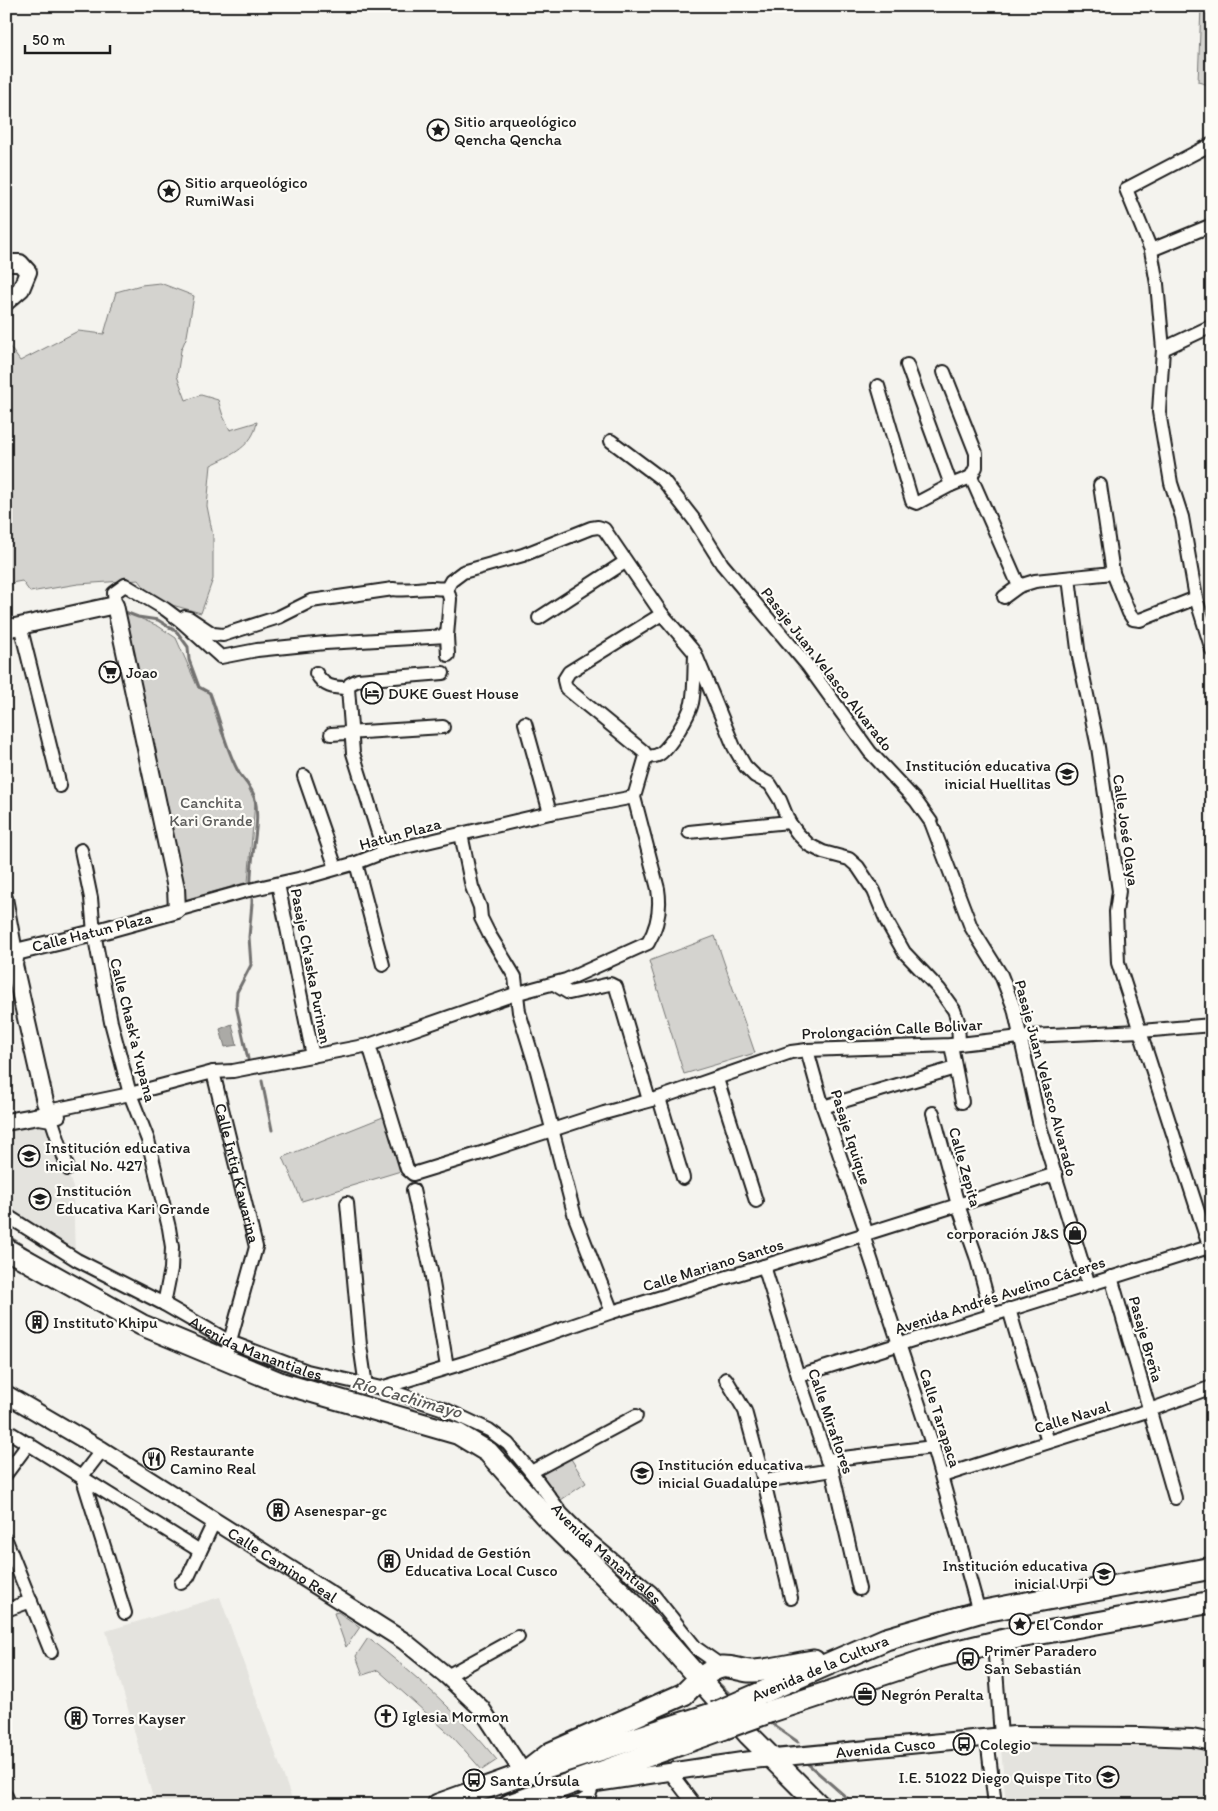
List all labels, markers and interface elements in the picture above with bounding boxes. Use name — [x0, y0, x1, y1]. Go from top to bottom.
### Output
scale bar — [25, 22, 110, 54]
text: 50 m — [32, 31, 65, 49]
place label: Sitio arqueológico Qencha Qencha — [454, 112, 577, 149]
place icon: Sitio arqueológico Qencha Qencha — [426, 118, 450, 142]
place label: Sitio arqueológico RumiWasi — [185, 173, 308, 210]
place icon: Sitio arqueológico RumiWasi — [157, 179, 181, 203]
street label: Pasaje Juan Velasco Alvarado — [757, 583, 897, 755]
supermarket icon: Joao — [98, 660, 122, 684]
place label: Joao — [126, 663, 158, 682]
hotel icon: DUKE Guest House — [360, 681, 384, 705]
place label: DUKE Guest House — [388, 684, 519, 703]
place label: Institución educativa inicial Huellitas — [906, 756, 1051, 793]
school or university icon: Institución educativa inicial Huellitas — [1055, 762, 1079, 786]
street label: Calle José Olaya — [1109, 773, 1143, 887]
park label: Canchita Kari Grande — [169, 793, 253, 830]
street label: Hatun Plaza — [357, 814, 444, 854]
street label: Pasaje Ch'aska Purinan — [287, 887, 335, 1046]
street label: Calle Hatun Plaza — [30, 908, 155, 956]
street label: Calle Chask'a Yupana — [106, 956, 160, 1105]
street label: Pasaje Juan Velasco Alvarado — [1011, 978, 1081, 1178]
street label: Prolongación Calle Bolivar — [801, 1015, 983, 1043]
street label: Pasaje Iquique — [827, 1087, 875, 1187]
street label: Calle Intiq K'awarina — [211, 1101, 264, 1246]
street label: Calle Zepita — [945, 1125, 985, 1209]
place label: Institución educativa inicial No. 427 — [45, 1138, 191, 1175]
school or university icon: Institución educativa inicial No. 427 — [17, 1144, 41, 1168]
place label: Institución Educativa Kari Grande — [56, 1181, 210, 1218]
school or university icon: Institución Educativa Kari Grande — [28, 1187, 52, 1211]
shop icon: corporación J&S — [1063, 1221, 1087, 1245]
place label: corporación J&S — [947, 1224, 1059, 1243]
street label: Calle Mariano Santos — [640, 1235, 786, 1295]
street label: Avenida Andrés Avelino Cáceres — [892, 1252, 1108, 1338]
street label: Pasaje Breña — [1125, 1294, 1167, 1384]
building icon: Instituto Khipu — [25, 1310, 49, 1334]
street label: Avenida Manantiales — [186, 1311, 324, 1384]
place label: Instituto Khipu — [53, 1313, 158, 1332]
street label: Calle Miraflores — [804, 1366, 858, 1476]
street label: Calle Tarapaca — [915, 1366, 965, 1470]
water label: Río Cachimayo — [349, 1371, 465, 1423]
street label: Calle Naval — [1032, 1396, 1113, 1438]
place label: Restaurante Camino Real — [170, 1441, 257, 1478]
restaurant icon: Restaurante Camino Real — [142, 1447, 166, 1471]
place label: Institución educativa inicial Guadalupe — [658, 1455, 804, 1492]
school or university icon: Institución educativa inicial Guadalupe — [630, 1461, 654, 1485]
building icon: Asenespar-gc — [266, 1498, 290, 1522]
street label: Avenida Manantiales — [548, 1499, 666, 1608]
place label: Asenespar-gc — [294, 1501, 387, 1520]
street label: Calle Camino Real — [224, 1523, 342, 1606]
place label: Unidad de Gestión Educativa Local Cusco — [405, 1543, 558, 1580]
building icon: Unidad de Gestión Educativa Local Cusco — [377, 1549, 401, 1573]
place label: Institución educativa inicial Urpi — [943, 1556, 1088, 1593]
school or university icon: Institución educativa inicial Urpi — [1092, 1562, 1116, 1586]
place icon: El Condor — [1008, 1612, 1032, 1636]
place label: El Condor — [1036, 1615, 1104, 1634]
street label: Avenida de la Cultura — [749, 1631, 891, 1705]
place label: Primer Paradero San Sebastián — [984, 1641, 1097, 1678]
bus stop icon: Primer Paradero San Sebastián — [956, 1647, 980, 1671]
office icon: Negrón Peralta — [853, 1682, 877, 1706]
place label: Negrón Peralta — [881, 1685, 985, 1704]
church icon: Iglesia Mormon — [374, 1704, 398, 1728]
building icon: Torres Kayser — [64, 1706, 88, 1730]
place label: Iglesia Mormon — [402, 1707, 509, 1726]
place label: Torres Kayser — [92, 1709, 186, 1728]
bus stop icon: Colegio — [952, 1732, 976, 1756]
street label: Avenida Cusco — [835, 1733, 936, 1761]
place label: Colegio — [980, 1735, 1031, 1754]
school or university icon: I.E. 51022 Diego Quispe Tito — [1096, 1765, 1120, 1789]
bus stop icon: Santa Úrsula — [462, 1768, 486, 1792]
place label: I.E. 51022 Diego Quispe Tito — [899, 1768, 1092, 1787]
place label: Santa Úrsula — [490, 1771, 580, 1790]

